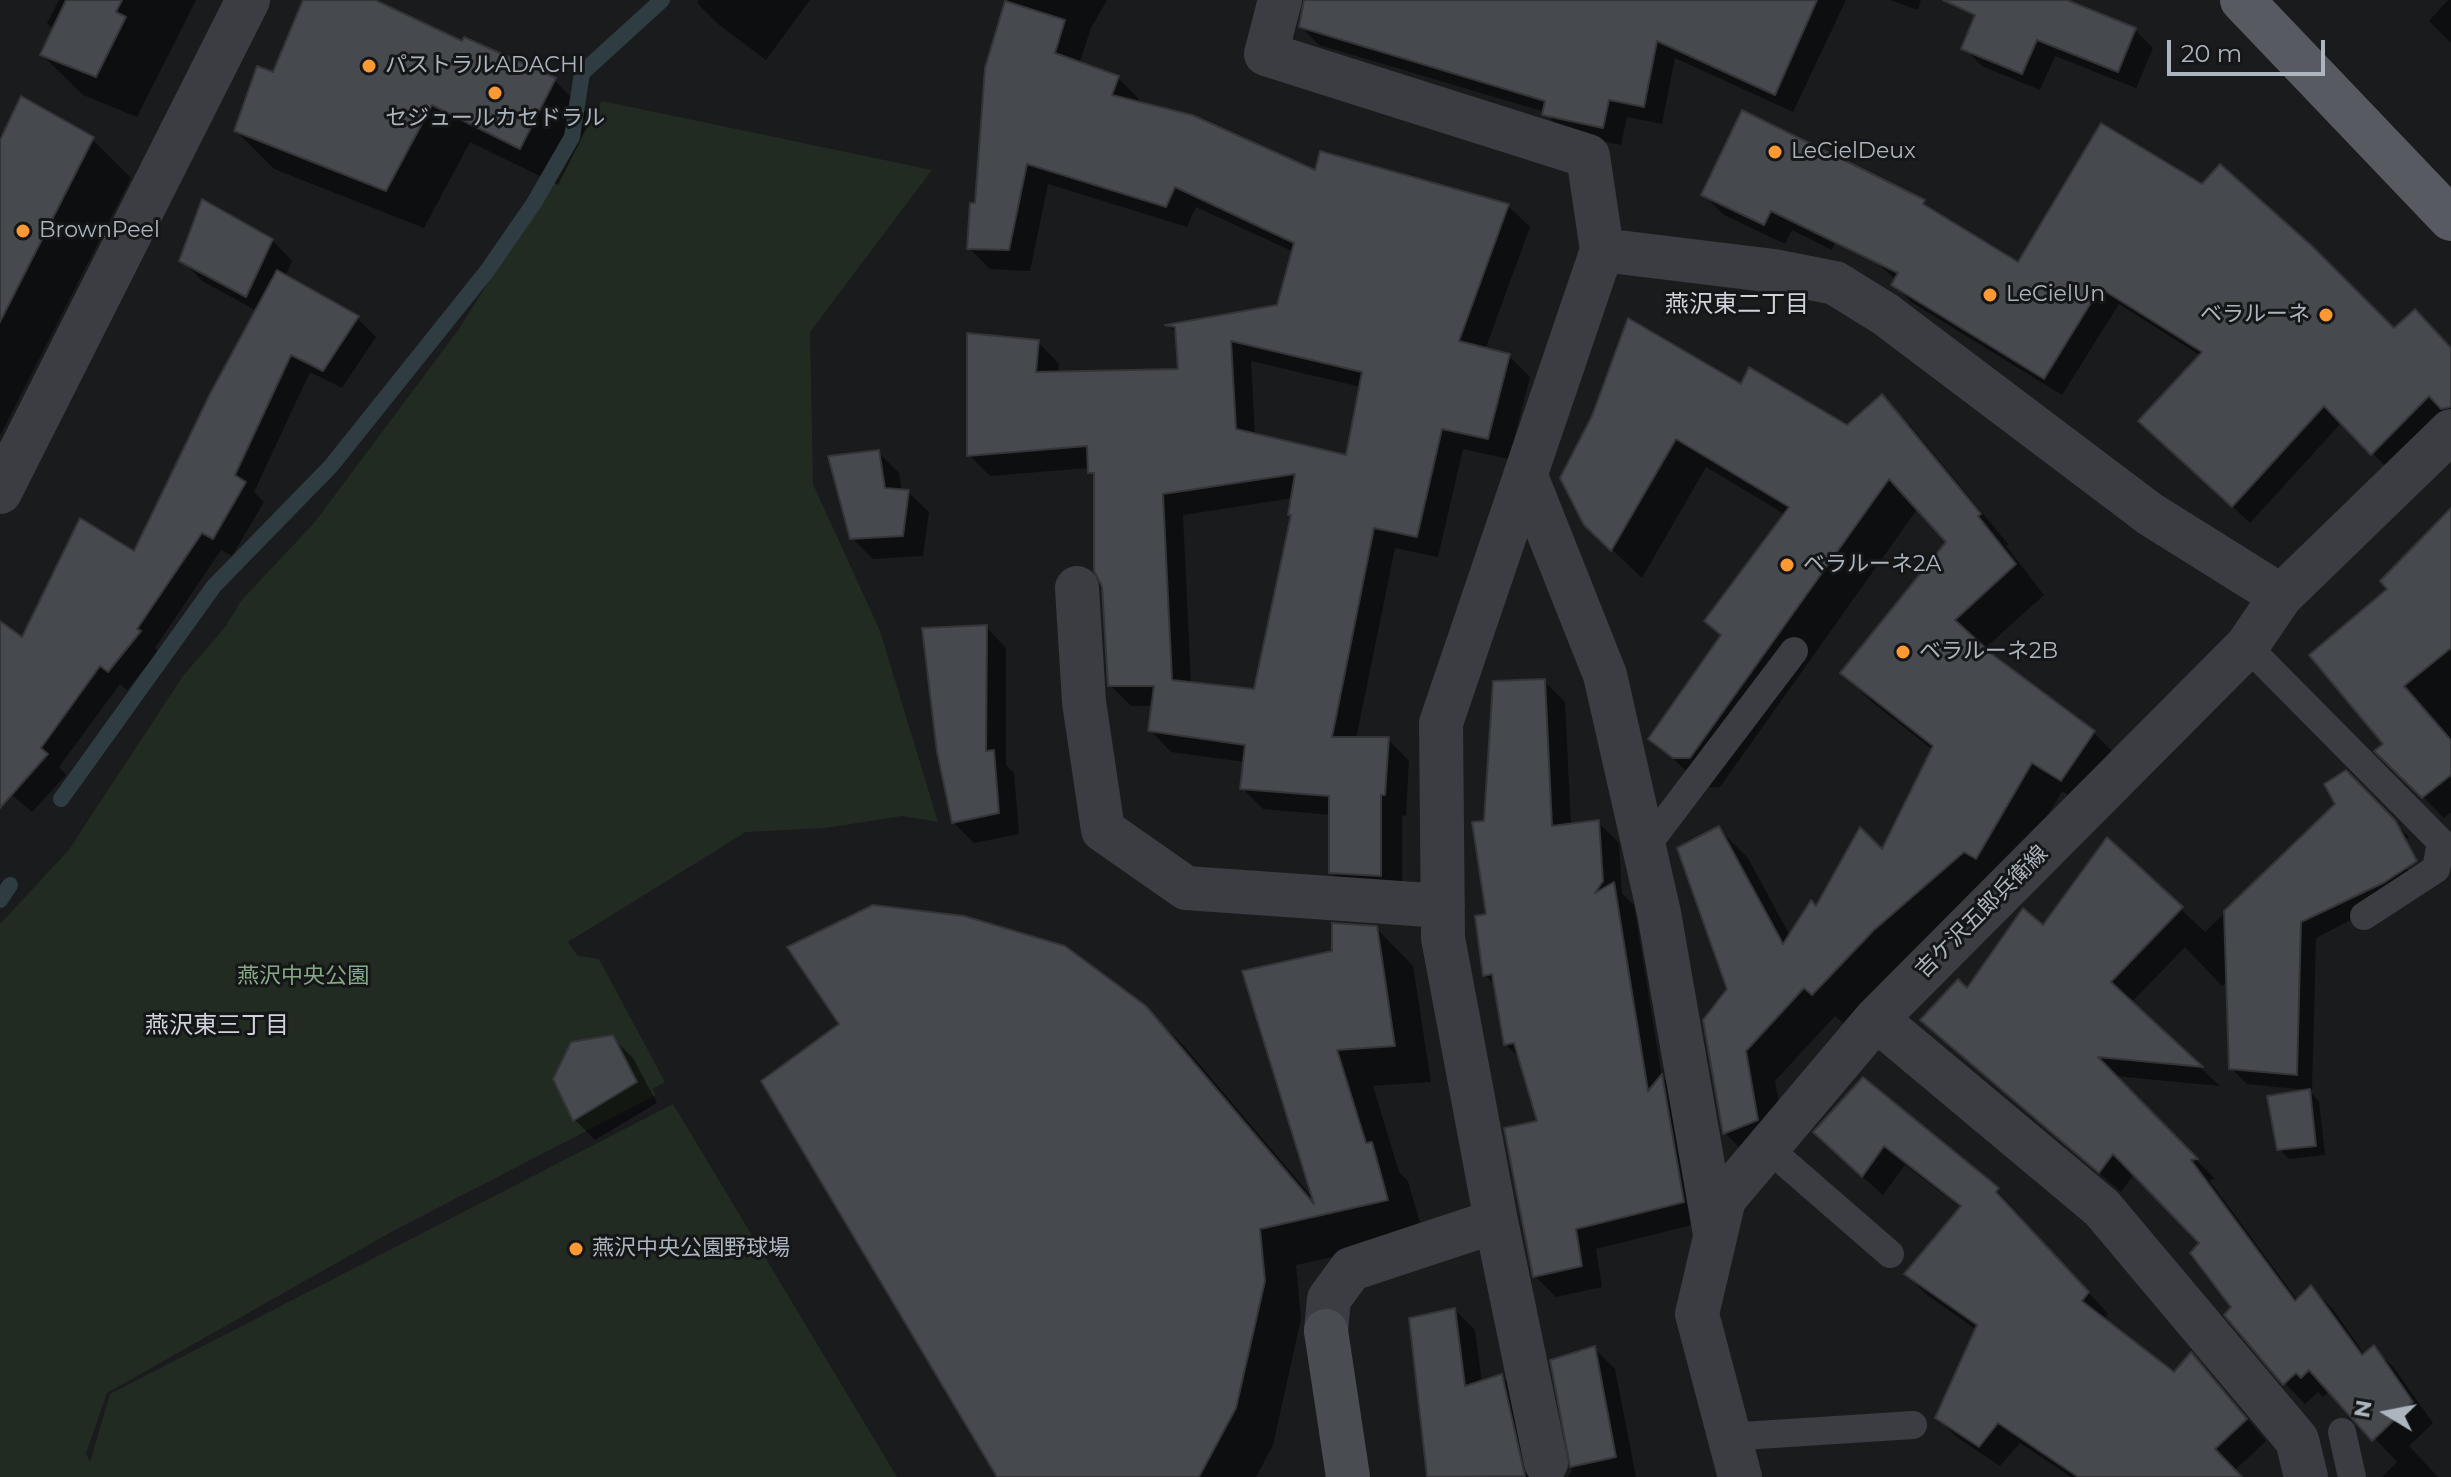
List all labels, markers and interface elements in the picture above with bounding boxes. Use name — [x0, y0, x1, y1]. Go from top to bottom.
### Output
scale bar — [2171, 24, 2329, 74]
text: 20 m — [2181, 39, 2242, 68]
place label: パストラルADACHI — [385, 53, 584, 79]
marker: パストラルADACHI — [360, 57, 378, 75]
marker: セジュールカセドラル — [486, 84, 504, 102]
place label: セジュールカセドラル — [385, 106, 605, 132]
place label: LeCielDeux — [1791, 139, 1916, 165]
marker: LeCielDeux — [1766, 143, 1784, 161]
place label: BrownPeel — [39, 218, 160, 244]
marker: BrownPeel — [14, 222, 32, 240]
place label: LeCielUn — [2006, 282, 2105, 308]
marker: LeCielUn — [1981, 286, 1999, 304]
district label: 燕沢東二丁目 — [1665, 291, 1809, 319]
place label: ベラルーネ — [2200, 302, 2310, 328]
marker: ベラルーネ — [2317, 306, 2335, 324]
place label: ベラルーネ2A — [1803, 552, 1941, 578]
marker: ベラルーネ2A — [1778, 556, 1796, 574]
place label: ベラルーネ2B — [1919, 639, 2058, 665]
marker: ベラルーネ2B — [1894, 643, 1912, 661]
street label: 吉ケ沢五郎兵衛線 — [1910, 840, 2054, 984]
park label: 燕沢中央公園 — [237, 964, 369, 990]
district label: 燕沢東三丁目 — [145, 1012, 289, 1040]
place label: 燕沢中央公園野球場 — [592, 1236, 790, 1262]
marker: 燕沢中央公園野球場 — [567, 1240, 585, 1258]
north arrow — [2347, 1373, 2427, 1453]
text: N — [2348, 1398, 2378, 1420]

